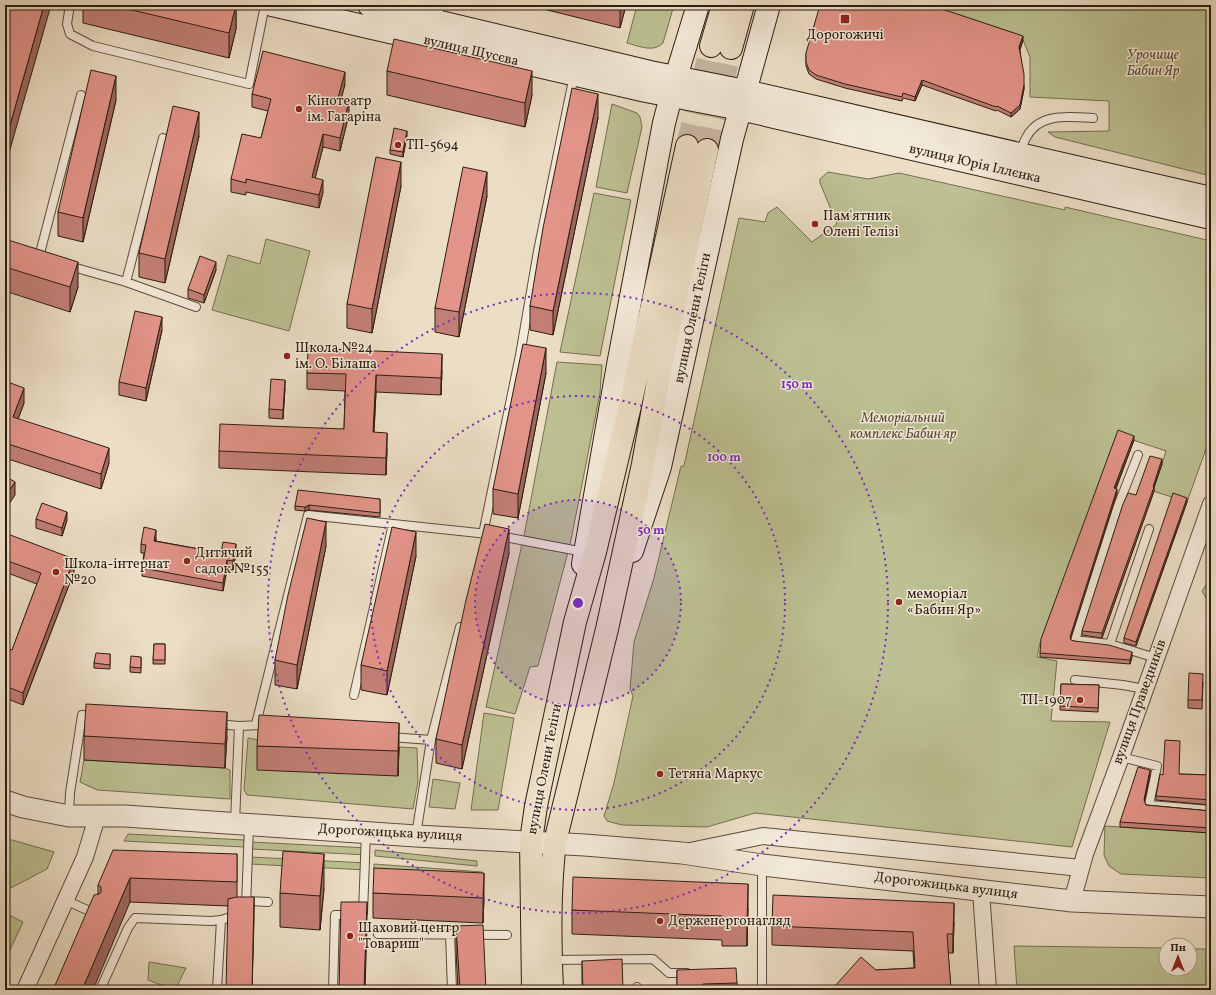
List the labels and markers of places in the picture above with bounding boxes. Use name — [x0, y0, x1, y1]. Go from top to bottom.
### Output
marker: Дорогожичі — [839, 13, 851, 25]
place label: Дорогожичі — [806, 26, 884, 45]
place label: Кінотеатр ім. Гагаріна — [307, 92, 381, 127]
marker: Кінотеатр ім. Гагаріна — [294, 104, 304, 114]
place label: ТП-5694 — [406, 136, 459, 155]
marker: ТП-5694 — [393, 140, 403, 150]
place label: Пам'ятник Олені Телізі — [823, 207, 899, 242]
marker: Пам'ятник Олені Телізі — [810, 219, 820, 229]
place label: Школа №24 ім. О. Білаша — [295, 339, 377, 374]
marker: Школа №24 ім. О. Білаша — [282, 351, 292, 361]
place label: Дитячий садок №155 — [195, 544, 269, 579]
place label: Школа-інтернат №20 — [64, 555, 170, 590]
marker: Дитячий садок №155 — [182, 556, 192, 566]
marker: Школа-інтернат №20 — [51, 567, 61, 577]
place label: меморіал «Бабин Яр» — [907, 585, 981, 620]
centre of rings — [571, 596, 585, 610]
marker: меморіал «Бабин Яр» — [894, 597, 904, 607]
place label: ТП-1907 — [1020, 691, 1072, 710]
marker: ТП-1907 — [1075, 695, 1085, 705]
place label: Тетяна Маркус — [668, 765, 763, 784]
marker: Тетяна Маркус — [655, 769, 665, 779]
place label: Держенергонагляд — [668, 912, 791, 931]
marker: Держенергонагляд — [655, 916, 665, 926]
place label: Шаховий центр "Товариш" — [358, 919, 459, 954]
marker: Шаховий центр "Товариш" — [345, 931, 355, 941]

